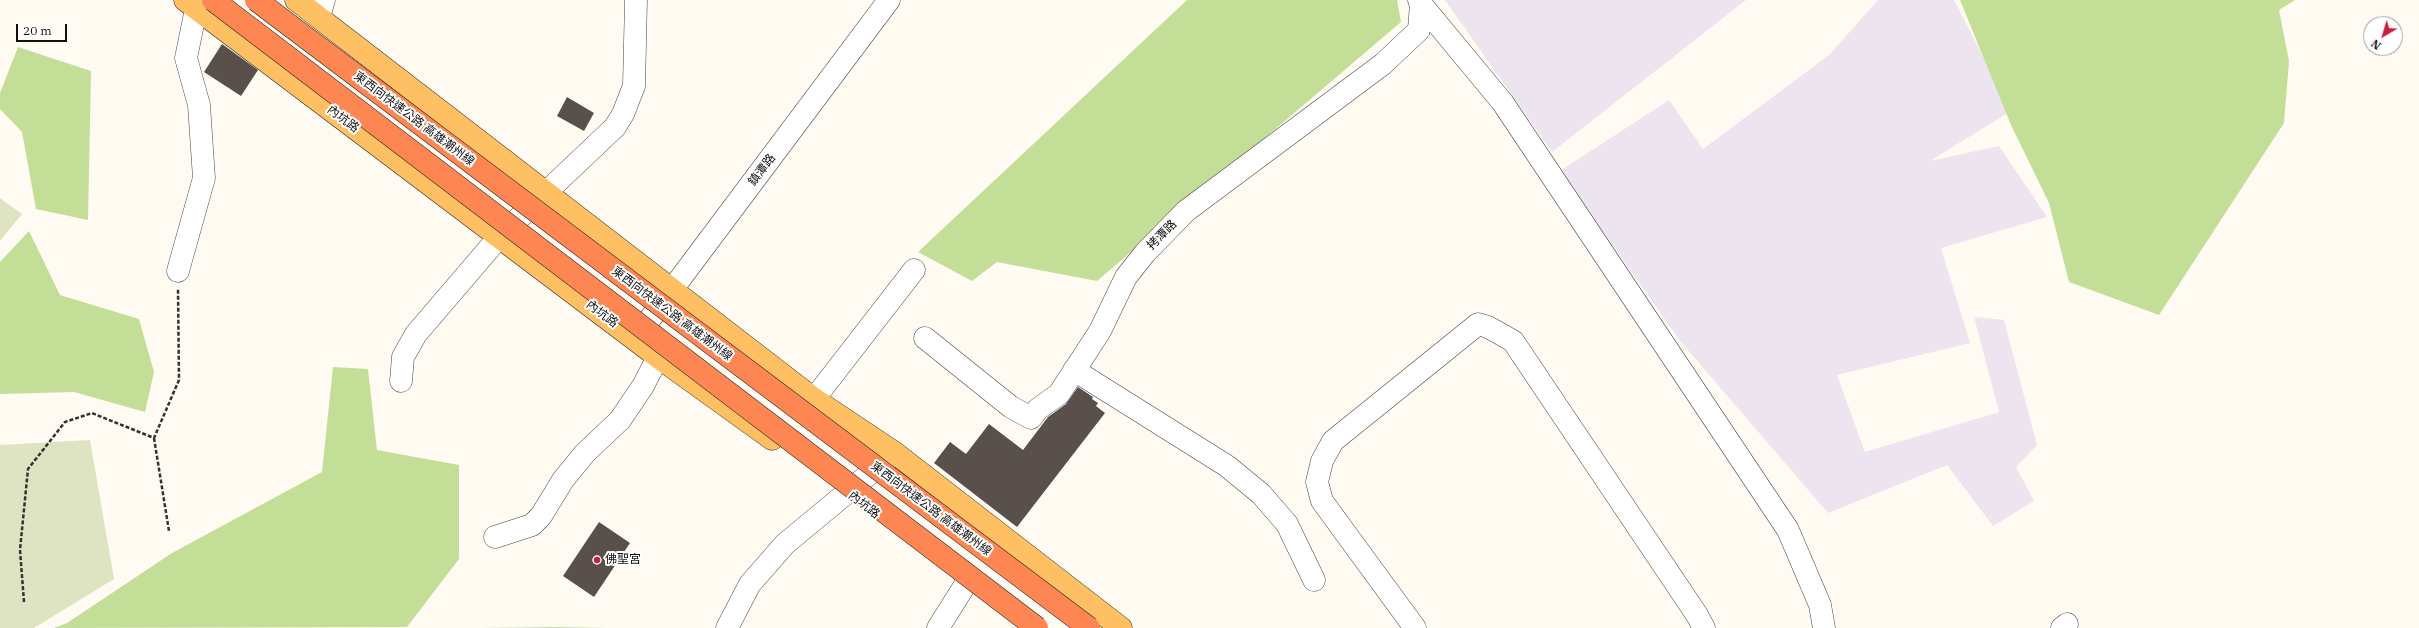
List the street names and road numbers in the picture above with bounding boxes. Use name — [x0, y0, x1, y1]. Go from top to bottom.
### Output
street label: 東西向快速公路 高雄潮州線 — [351, 69, 477, 169]
street label: 內坑路 — [324, 102, 362, 136]
street label: 鎮潭路 — [745, 151, 779, 189]
street label: 拷潭路 — [1144, 217, 1180, 253]
street label: 東西向快速公路 高雄潮州線 — [609, 264, 735, 364]
street label: 內坑路 — [583, 297, 621, 331]
street label: 東西向快速公路 高雄潮州線 — [868, 459, 994, 559]
street label: 內坑路 — [845, 488, 883, 522]

